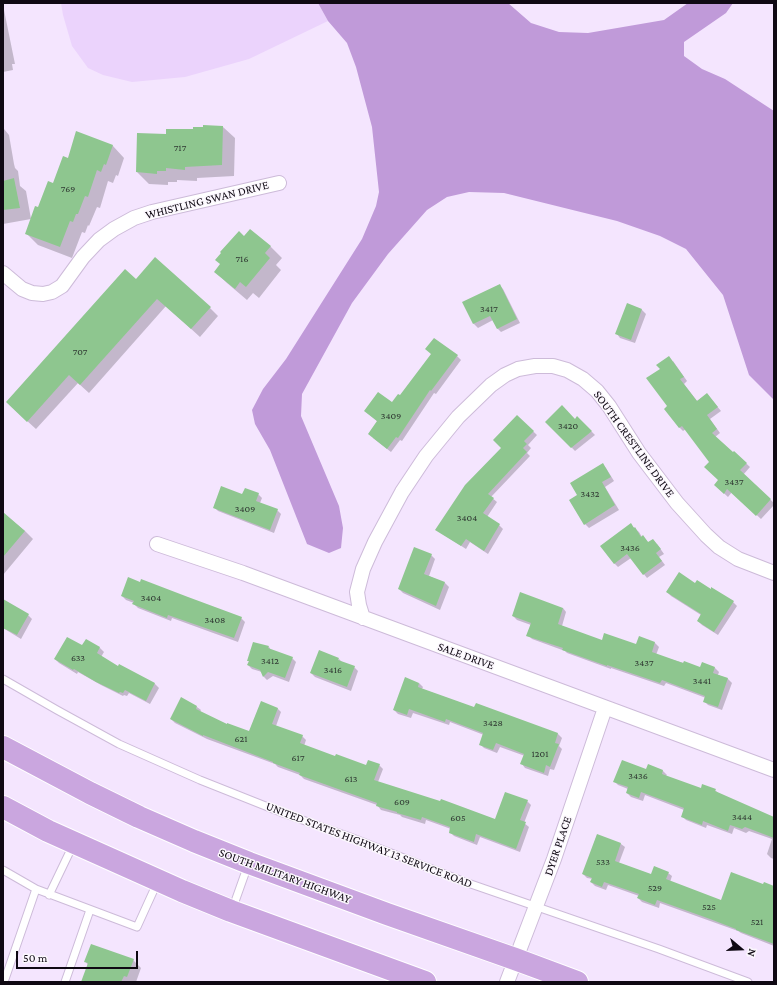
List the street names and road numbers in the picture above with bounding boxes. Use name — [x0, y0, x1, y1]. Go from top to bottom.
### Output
street label: WHISTLING SWAN DRIVE — [144, 178, 270, 222]
street label: SOUTH CRESTLINE DRIVE — [590, 388, 678, 500]
street label: SALE DRIVE — [436, 639, 496, 673]
street label: UNITED STATES HIGHWAY 13 SERVICE ROAD — [264, 799, 474, 891]
street label: DYER PLACE — [541, 814, 575, 878]
street label: SOUTH MILITARY HIGHWAY — [217, 845, 353, 907]

